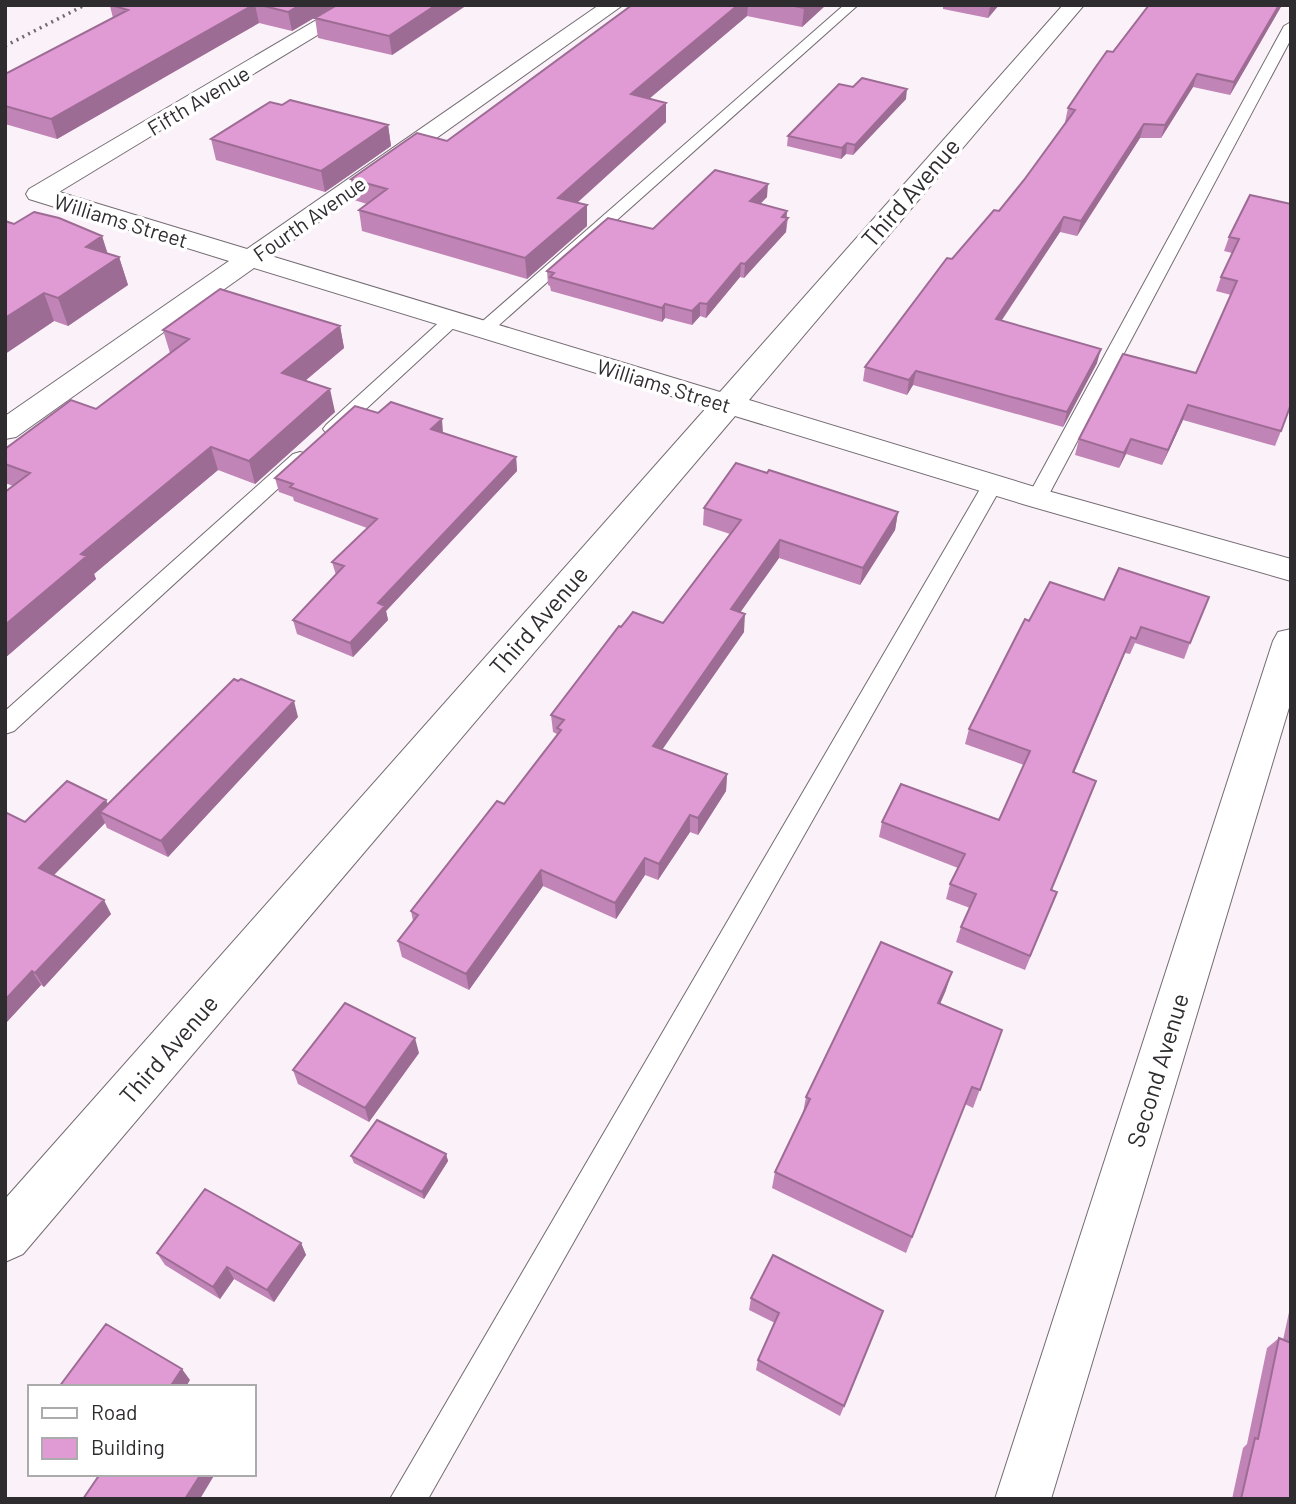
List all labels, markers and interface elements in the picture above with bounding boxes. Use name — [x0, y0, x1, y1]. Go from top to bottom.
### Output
street label: Fifth Avenue — [142, 60, 254, 140]
street label: Third Avenue — [855, 131, 965, 253]
street label: Fourth Avenue — [248, 170, 370, 266]
street label: Williams Street — [51, 188, 191, 252]
street label: Williams Street — [594, 353, 734, 417]
street label: Third Avenue — [483, 559, 593, 681]
street label: Third Avenue — [113, 988, 223, 1110]
street label: Second Avenue — [1120, 990, 1194, 1150]
legend — [28, 1385, 256, 1476]
text: Road — [91, 1399, 137, 1424]
text: Building — [91, 1434, 165, 1459]

